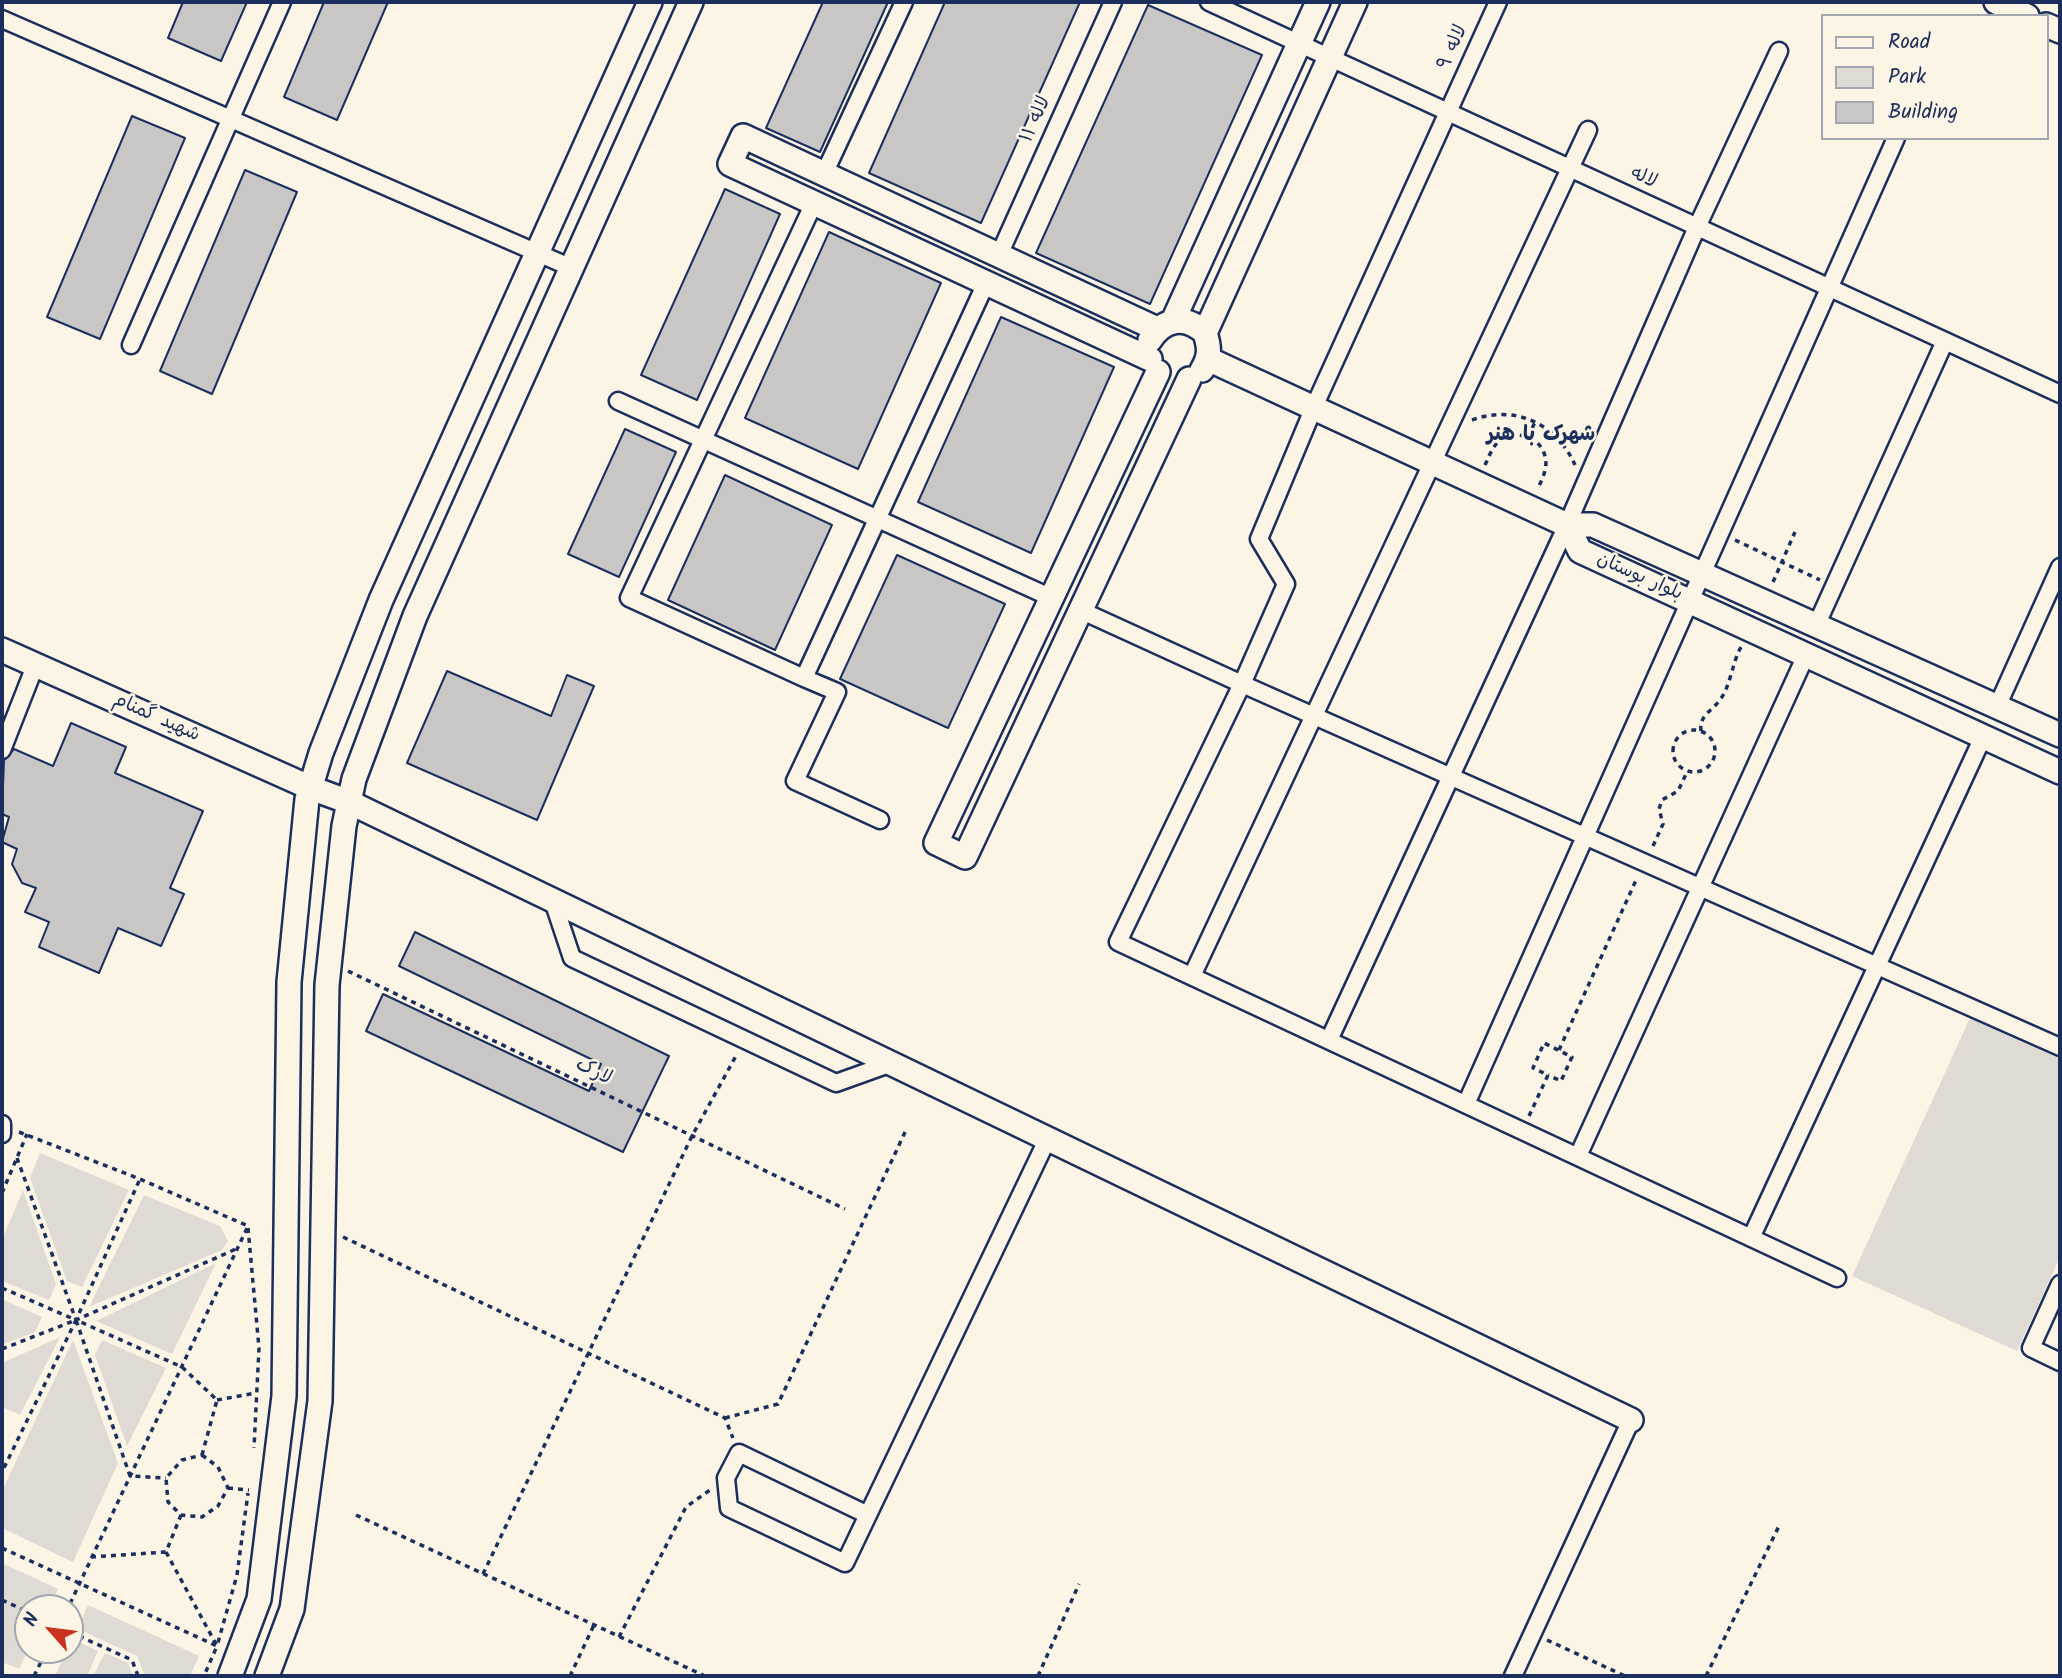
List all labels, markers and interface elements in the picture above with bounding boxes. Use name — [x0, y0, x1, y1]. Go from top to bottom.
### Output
legend — [1820, 14, 2048, 140]
street label: لاله ۹ — [1434, 22, 1474, 74]
text: Road — [1888, 26, 1930, 59]
text: Park — [1888, 61, 1926, 94]
street label: لاله ۱۱ — [1017, 93, 1057, 147]
text: Building — [1888, 96, 1958, 129]
street label: لاله — [1626, 163, 1660, 195]
district label: شهرک با هنر — [1487, 423, 1595, 449]
street label: بلوار بوستان — [1593, 549, 1685, 607]
street label: شهید گمنام — [109, 690, 203, 748]
street label: لارک — [571, 1055, 615, 1091]
north arrow — [14, 1594, 84, 1664]
text: N — [16, 1608, 48, 1632]

